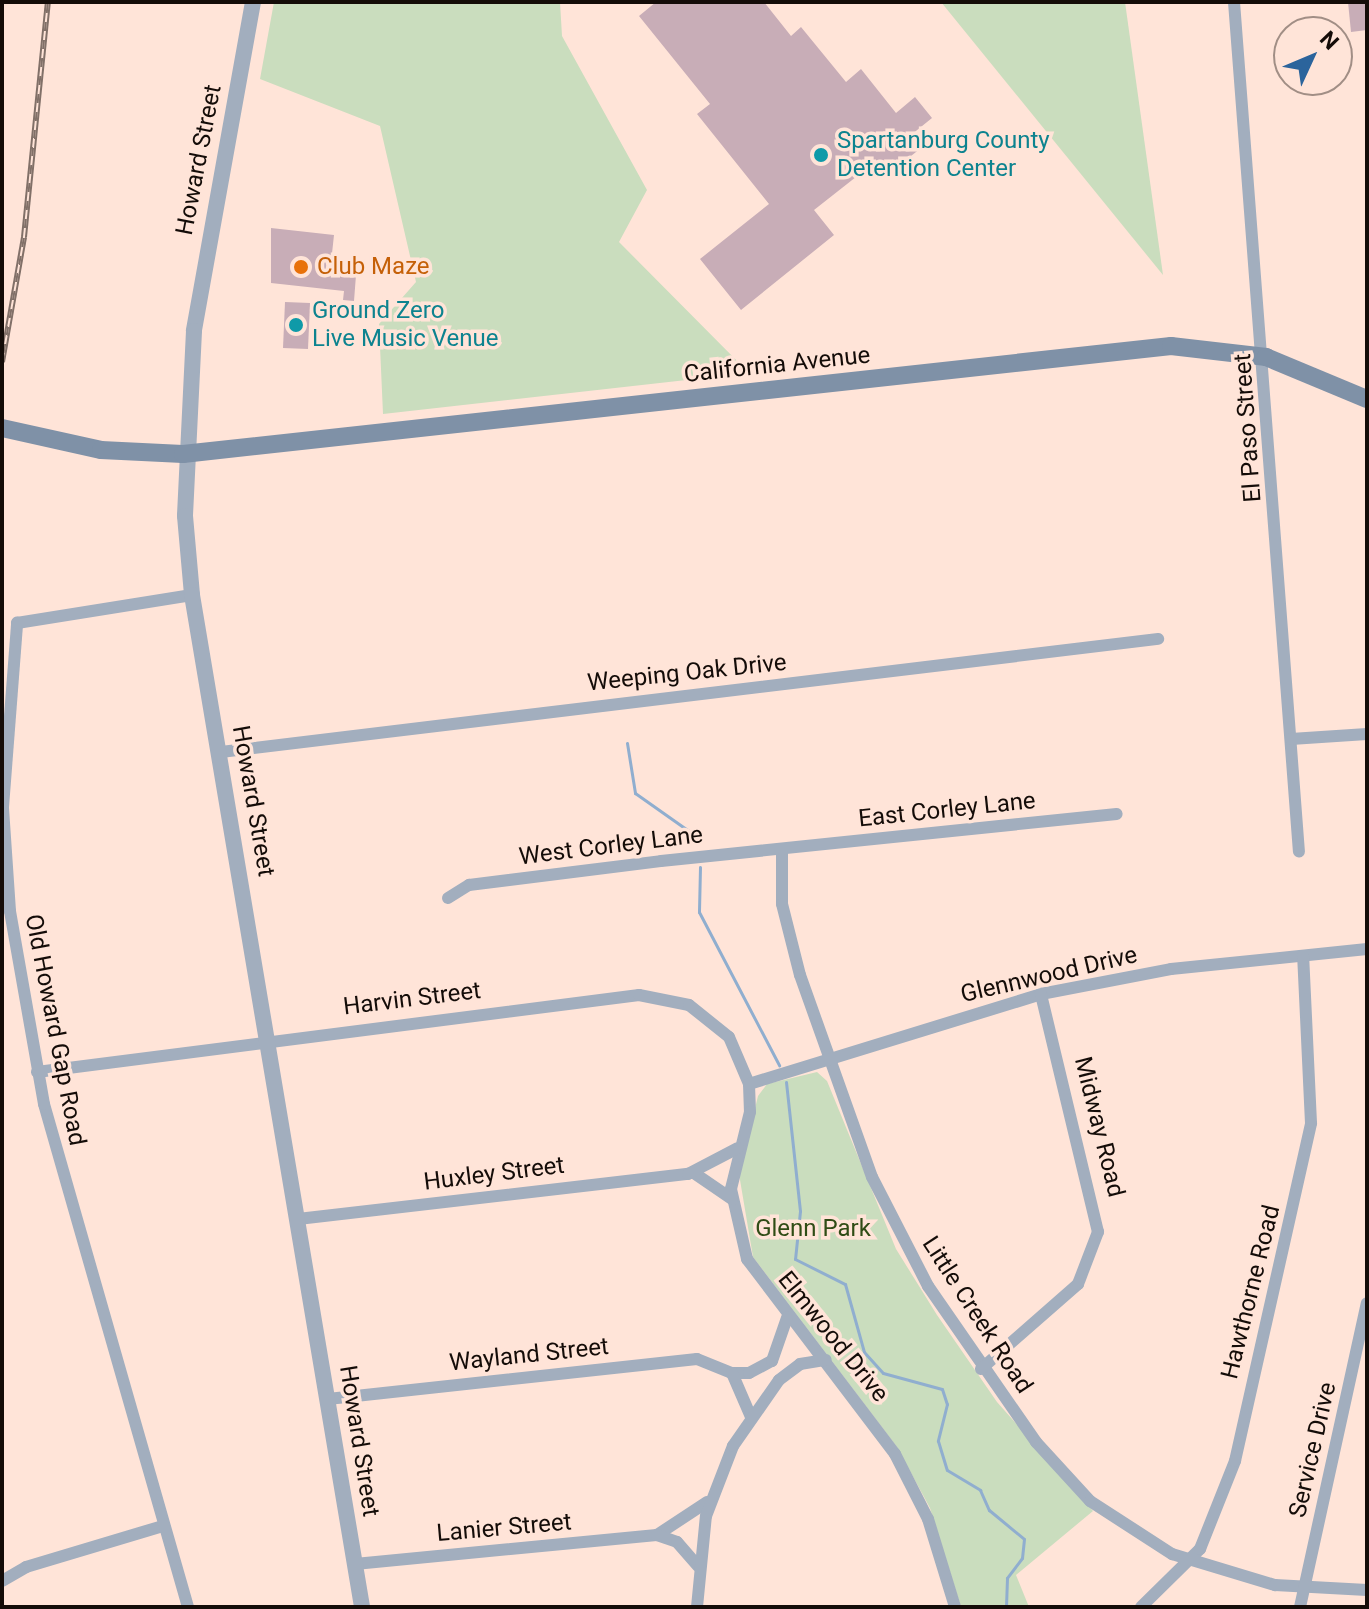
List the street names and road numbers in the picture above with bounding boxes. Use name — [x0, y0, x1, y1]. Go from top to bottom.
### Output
street label: Howard Street — [170, 82, 228, 238]
street label: California Avenue — [682, 341, 872, 389]
street label: El Paso Street — [1228, 353, 1268, 503]
street label: Weeping Oak Drive — [586, 648, 788, 698]
street label: Howard Street — [226, 723, 280, 879]
street label: East Corley Lane — [857, 786, 1037, 834]
street label: West Corley Lane — [517, 820, 705, 872]
street label: Old Howard Gap Road — [18, 912, 92, 1148]
street label: Glennwood Drive — [958, 941, 1140, 1009]
street label: Harvin Street — [342, 976, 482, 1022]
street label: Midway Road — [1068, 1054, 1130, 1200]
street label: Huxley Street — [422, 1151, 566, 1197]
street label: Hawthorne Road — [1215, 1202, 1287, 1382]
street label: Little Creek Road — [916, 1231, 1038, 1399]
street label: Elmwood Drive — [772, 1266, 894, 1408]
street label: Wayland Street — [448, 1332, 610, 1378]
street label: Howard Street — [333, 1363, 385, 1519]
street label: Service Drive — [1283, 1380, 1343, 1520]
street label: Lanier Street — [435, 1508, 573, 1548]

